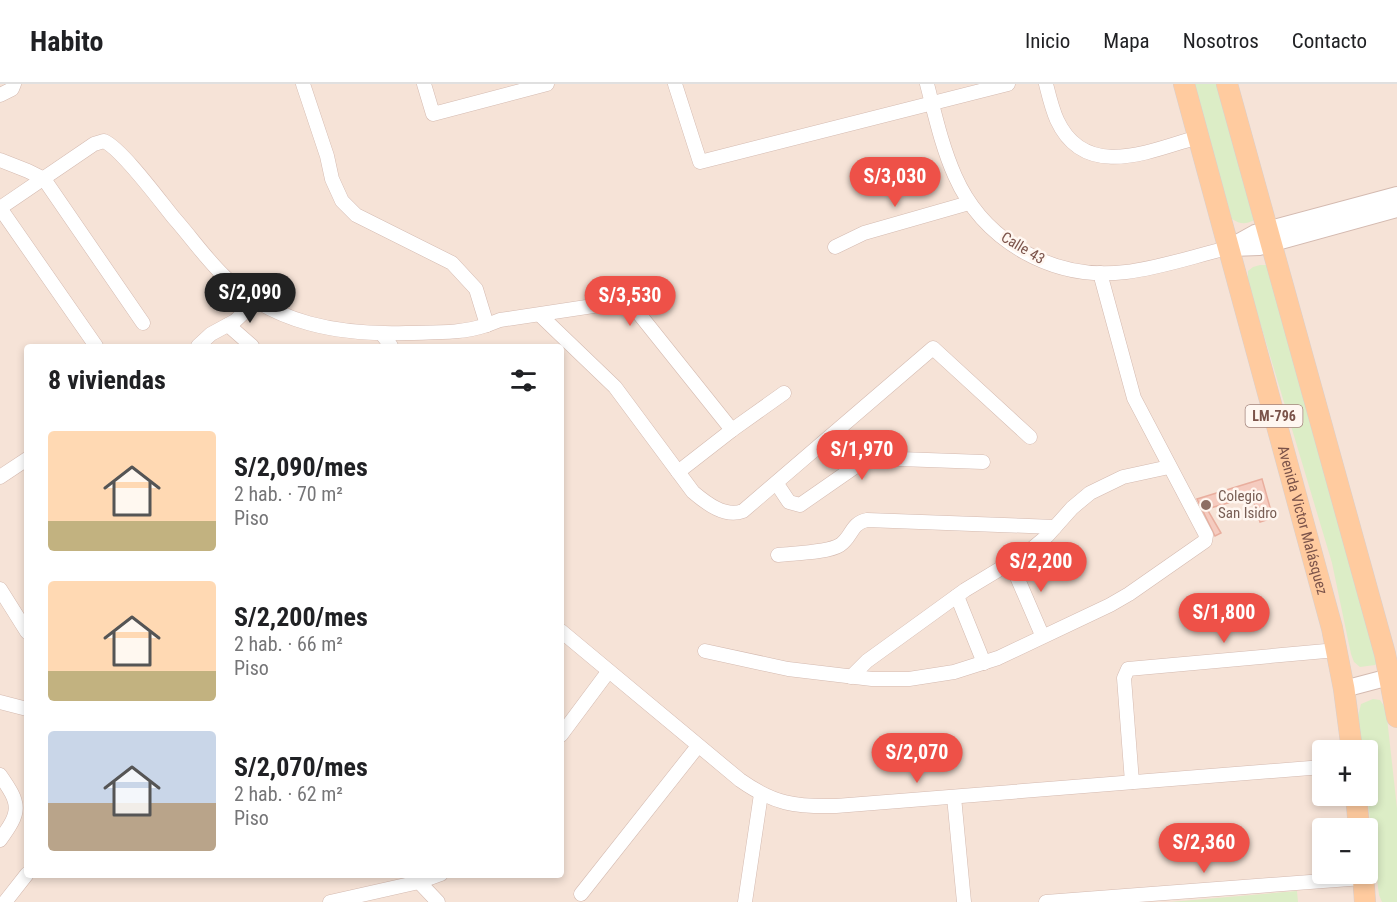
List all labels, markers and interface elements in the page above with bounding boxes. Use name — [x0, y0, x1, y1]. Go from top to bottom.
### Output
text: Habito — [30, 25, 103, 58]
text: Inicio — [1025, 29, 1070, 53]
text: Mapa — [1103, 29, 1150, 53]
text: Nosotros — [1183, 29, 1259, 53]
text: Contacto — [1292, 29, 1367, 53]
pin: S/3,030 — [840, 157, 950, 208]
text: S/3,030 — [864, 164, 926, 188]
street label: Calle 43 — [998, 228, 1048, 268]
pin: S/2,090 — [195, 273, 305, 324]
pin: S/3,530 — [575, 276, 685, 327]
text: S/2,090 — [219, 280, 281, 304]
text: S/3,530 — [599, 283, 661, 307]
icon: filters — [507, 364, 540, 397]
text: 8 viviendas — [48, 365, 166, 395]
road number: LM-796 — [1246, 405, 1302, 427]
pin: S/1,970 — [807, 430, 917, 481]
text: S/1,970 — [831, 437, 893, 461]
street label: Avenida Victor Malásquez — [1274, 444, 1331, 597]
text: S/2,090/mes — [234, 452, 368, 482]
icon: home — [96, 455, 168, 527]
text: 2 hab. · 70 m² — [234, 482, 343, 506]
place label: Colegio San Isidro — [1218, 487, 1277, 522]
marker: Colegio San Isidro — [1199, 498, 1213, 512]
text: Piso — [234, 506, 269, 530]
pin: S/2,200 — [986, 542, 1096, 593]
text: S/2,200 — [1010, 549, 1072, 573]
pin: S/1,800 — [1169, 593, 1279, 644]
text: S/1,800 — [1193, 600, 1255, 624]
text: S/2,200/mes — [234, 602, 368, 632]
icon: home — [96, 605, 168, 677]
text: 2 hab. · 66 m² — [234, 632, 343, 656]
text: Piso — [234, 656, 269, 680]
pin: S/2,070 — [862, 733, 972, 784]
text: S/2,070 — [886, 740, 948, 764]
map controls — [1312, 740, 1378, 884]
button: + — [1312, 740, 1378, 806]
text: S/2,070/mes — [234, 752, 368, 782]
icon: home — [96, 755, 168, 827]
text: 2 hab. · 62 m² — [234, 782, 343, 806]
text: Piso — [234, 806, 269, 830]
button: − — [1312, 818, 1378, 884]
pin: S/2,360 — [1149, 823, 1259, 874]
text: S/2,360 — [1173, 830, 1235, 854]

